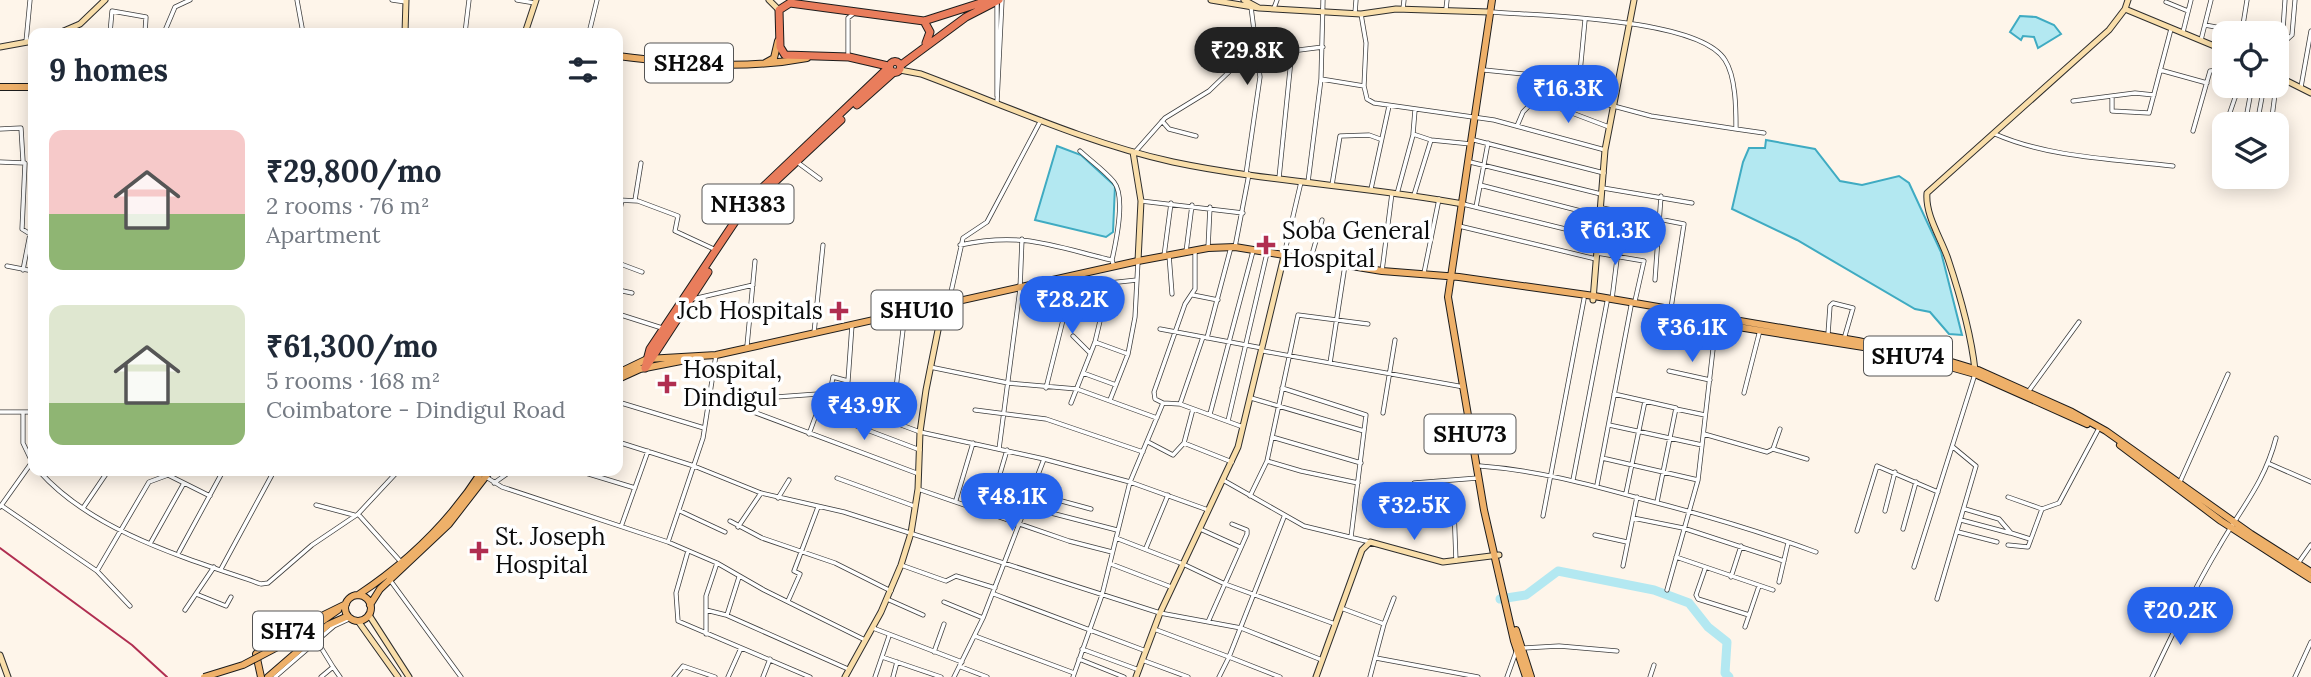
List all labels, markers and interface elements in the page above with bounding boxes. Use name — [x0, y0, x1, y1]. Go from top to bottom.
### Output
map controls — [2212, 21, 2289, 189]
button: locate — [2212, 21, 2289, 98]
pin: ₹29.8K — [1190, 28, 1304, 87]
text: ₹29.8K — [1210, 35, 1284, 64]
road number: SH284 — [645, 44, 733, 82]
text: 9 homes — [49, 51, 168, 89]
icon: filters — [564, 51, 602, 89]
pin: ₹16.3K — [1511, 66, 1625, 125]
text: ₹16.3K — [1533, 73, 1603, 102]
button: layers — [2212, 112, 2289, 189]
text: ₹29,800/mo — [266, 152, 442, 190]
icon: home — [105, 158, 189, 242]
road number: NH383 — [702, 184, 794, 224]
text: 2 rooms · 76 m² — [266, 191, 430, 220]
pin: ₹61.3K — [1558, 208, 1672, 267]
place label: Soba General Hospital — [1282, 215, 1430, 274]
text: ₹61.3K — [1580, 215, 1650, 244]
text: Apartment — [266, 220, 381, 249]
marker: Soba General Hospital — [1256, 235, 1276, 255]
pin: ₹28.2K — [1015, 276, 1129, 336]
text: ₹28.2K — [1036, 284, 1108, 313]
road number: SHU10 — [872, 290, 962, 330]
place label: Jcb Hospitals — [676, 295, 823, 326]
marker: Jcb Hospitals — [829, 301, 849, 321]
pin: ₹36.1K — [1635, 304, 1749, 364]
text: ₹36.1K — [1657, 312, 1727, 341]
text: ₹61,300/mo — [266, 327, 438, 365]
icon: home — [105, 333, 189, 417]
road number: SHU74 — [1864, 336, 1952, 376]
place label: Hospital, Dindigul — [683, 354, 782, 413]
text: 5 rooms · 168 m² — [266, 366, 440, 395]
marker: Hospital, Dindigul — [657, 374, 677, 394]
pin: ₹43.9K — [807, 382, 921, 442]
text: ₹43.9K — [827, 390, 901, 419]
text: Coimbatore - Dindigul Road — [266, 395, 566, 424]
road number: SHU73 — [1424, 414, 1516, 454]
pin: ₹48.1K — [955, 474, 1069, 533]
text: ₹48.1K — [977, 481, 1047, 510]
pin: ₹32.5K — [1357, 482, 1471, 542]
text: ₹32.5K — [1378, 490, 1450, 519]
place label: St. Joseph Hospital — [495, 521, 606, 580]
marker: St. Joseph Hospital — [469, 541, 489, 561]
pin: ₹20.2K — [2123, 588, 2237, 647]
text: ₹20.2K — [2143, 595, 2217, 624]
road number: SH74 — [253, 611, 323, 650]

